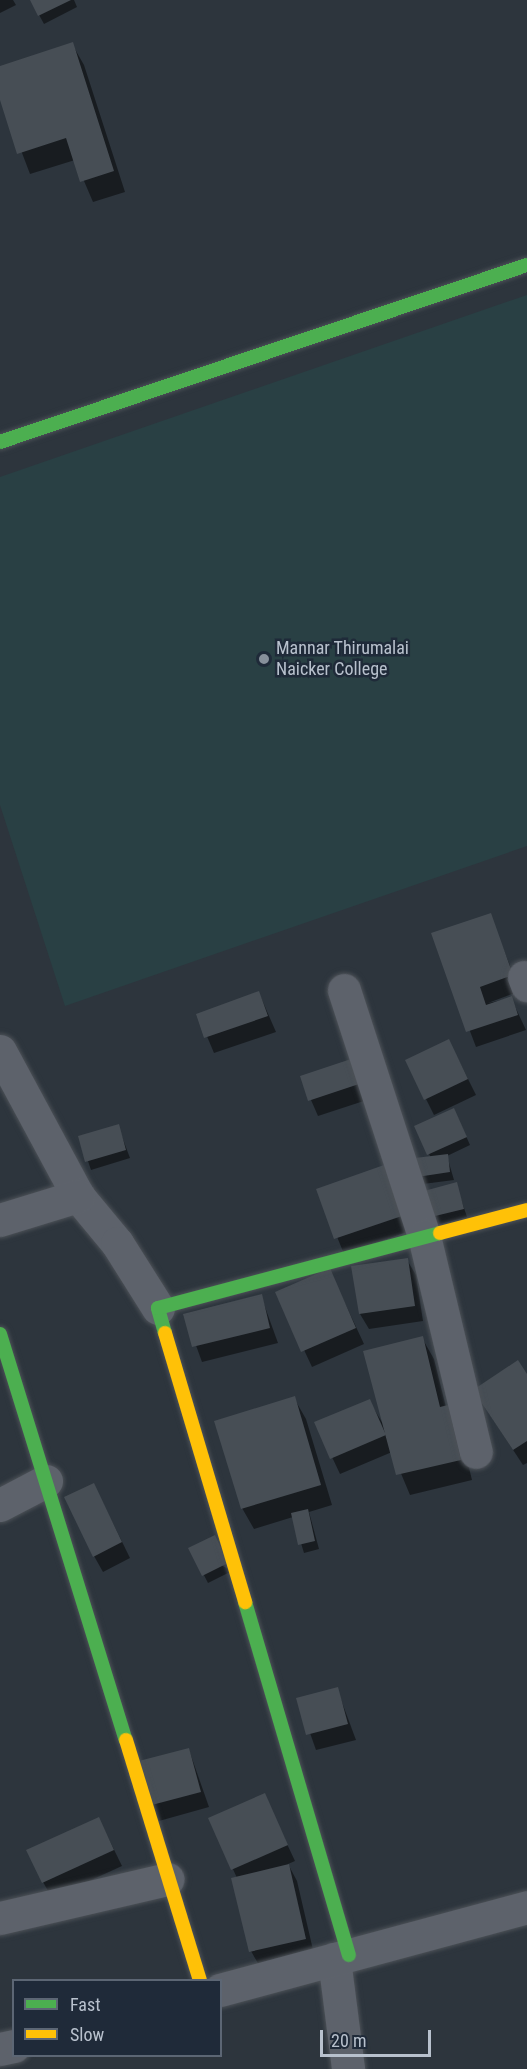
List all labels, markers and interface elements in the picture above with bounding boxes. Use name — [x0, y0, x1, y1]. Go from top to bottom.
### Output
place label: Mannar Thirumalai Naicker College — [276, 638, 409, 680]
marker: Mannar Thirumalai Naicker College — [257, 652, 271, 666]
legend — [12, 1979, 222, 2057]
text: Fast — [70, 1994, 101, 2015]
scale bar — [323, 2018, 434, 2056]
text: Slow — [70, 2024, 104, 2045]
text: 20 m — [331, 2030, 366, 2051]

